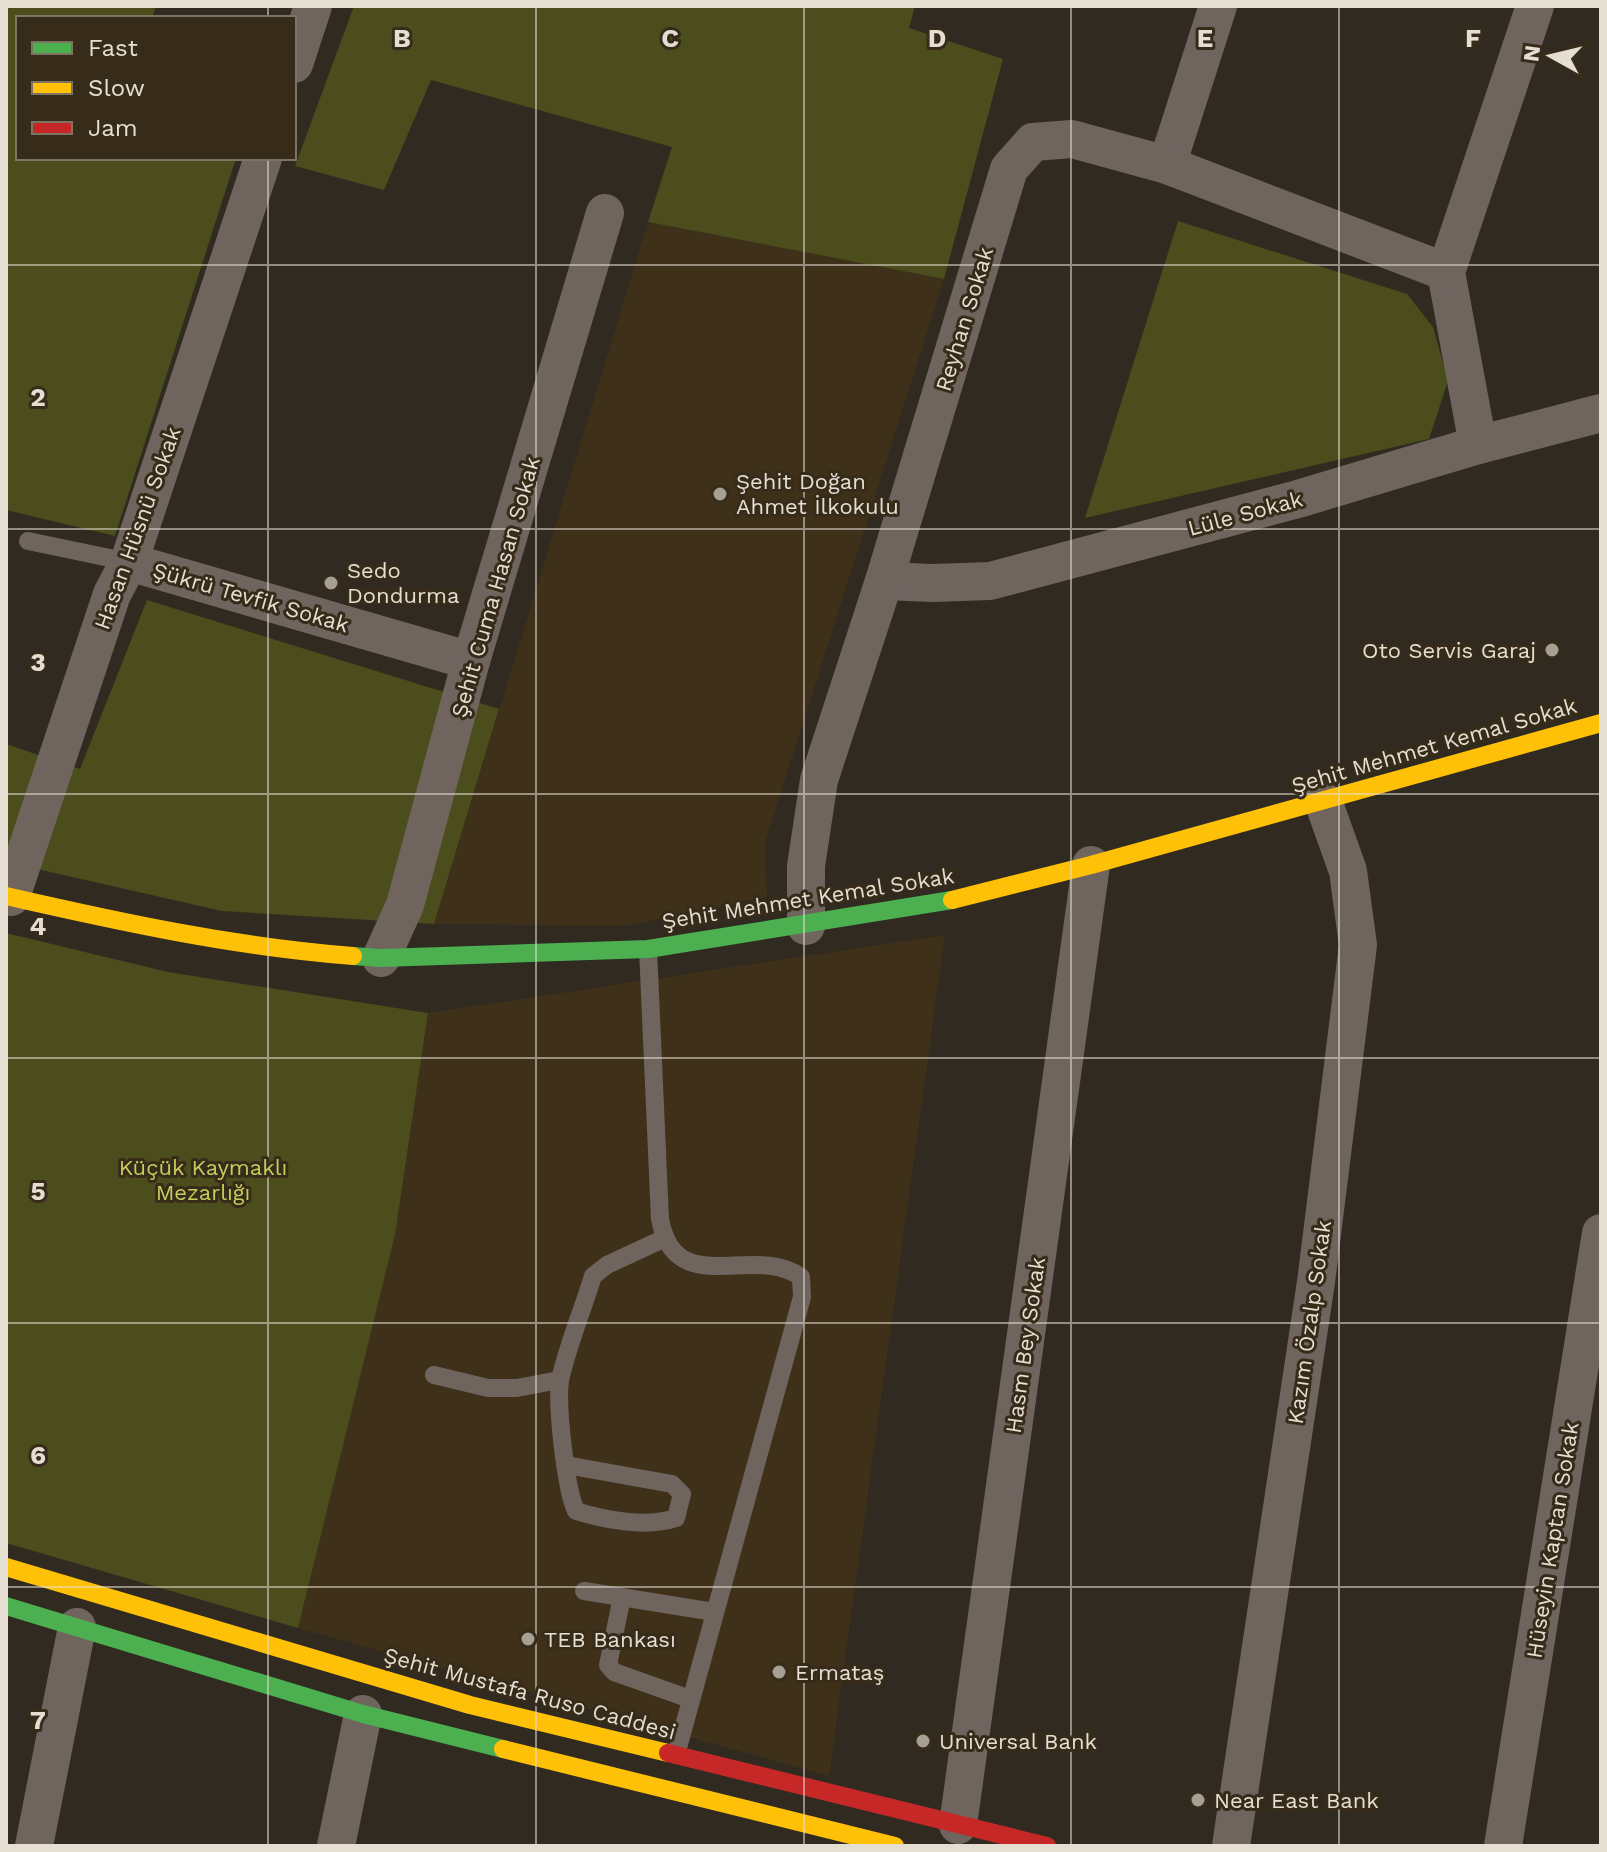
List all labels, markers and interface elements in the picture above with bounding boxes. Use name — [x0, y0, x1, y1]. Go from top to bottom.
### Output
legend — [16, 16, 296, 160]
north arrow — [1511, 16, 1591, 96]
text: B — [393, 23, 411, 53]
text: C — [661, 23, 679, 53]
text: D — [928, 23, 946, 53]
text: E — [1197, 23, 1213, 53]
text: F — [1465, 23, 1481, 53]
text: Fast — [88, 34, 138, 62]
text: N — [1518, 43, 1545, 63]
text: Slow — [88, 74, 145, 102]
text: Jam — [88, 114, 138, 142]
street label: Reyhan Sokak — [931, 244, 998, 394]
text: 2 — [30, 382, 46, 412]
street label: Hasan Hüsnü Sokak — [89, 423, 186, 633]
street label: Şehit Cuma Hasan Sokak — [446, 454, 545, 720]
place label: Şehit Doğan Ahmet İlkokulu — [736, 469, 899, 519]
marker: Şehit Doğan Ahmet İlkokulu — [711, 485, 729, 503]
street label: Lüle Sokak — [1185, 486, 1305, 541]
street label: Şükrü Tevfik Sokak — [150, 558, 352, 637]
place label: Sedo Dondurma — [347, 558, 459, 608]
marker: Sedo Dondurma — [322, 574, 340, 592]
place label: Oto Servis Garaj — [1362, 638, 1536, 663]
marker: Oto Servis Garaj — [1543, 641, 1561, 659]
text: 3 — [30, 647, 46, 677]
street label: Şehit Mehmet Kemal Sokak — [1289, 693, 1580, 798]
street label: Şehit Mehmet Kemal Sokak — [660, 863, 956, 934]
text: 4 — [30, 911, 47, 941]
park label: Küçük Kaymaklı Mezarlığı — [119, 1155, 287, 1205]
text: 5 — [30, 1176, 46, 1206]
street label: Kazım Özalp Sokak — [1283, 1218, 1336, 1426]
street label: Hasm Bey Sokak — [1001, 1255, 1050, 1435]
street label: Hüseyin Kaptan Sokak — [1521, 1420, 1584, 1660]
text: 6 — [30, 1440, 46, 1470]
place label: TEB Bankası — [544, 1627, 676, 1652]
marker: TEB Bankası — [519, 1630, 537, 1648]
street label: Şehit Mustafa Ruso Caddesi — [381, 1642, 679, 1745]
place label: Ermataş — [795, 1660, 884, 1685]
marker: Ermataş — [770, 1663, 788, 1681]
text: 7 — [30, 1705, 46, 1735]
place label: Universal Bank — [939, 1729, 1097, 1754]
marker: Universal Bank — [914, 1732, 932, 1750]
place label: Near East Bank — [1214, 1788, 1379, 1813]
marker: Near East Bank — [1189, 1791, 1207, 1809]

